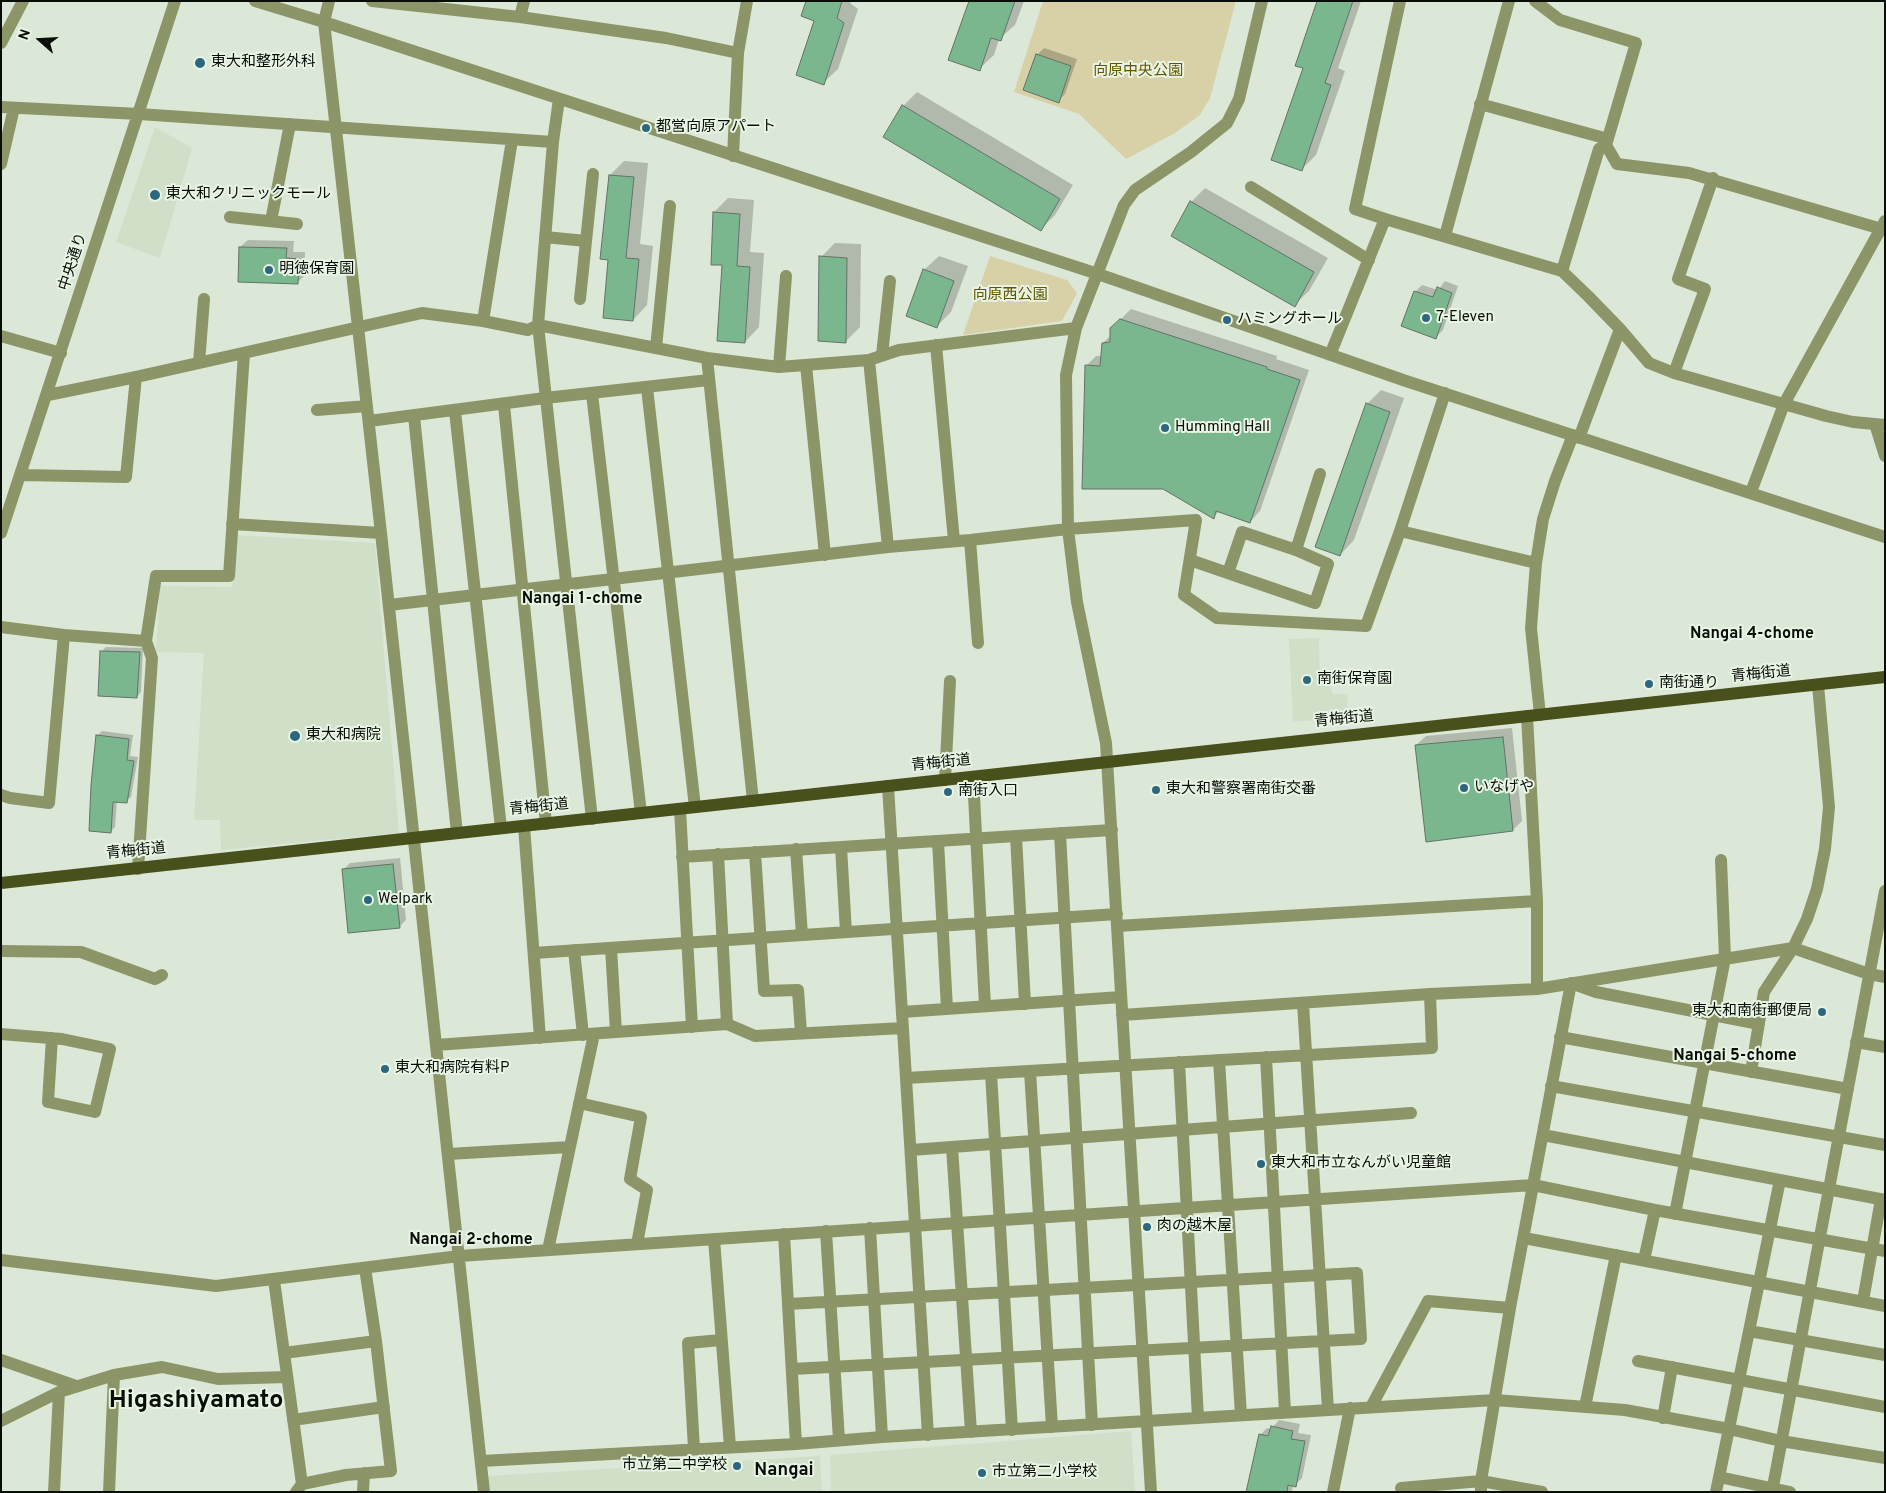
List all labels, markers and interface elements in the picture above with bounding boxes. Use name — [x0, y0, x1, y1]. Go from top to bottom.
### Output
north arrow — [15, 15, 65, 65]
text: N — [16, 27, 35, 42]
place label: 東大和整形外科 — [211, 54, 316, 72]
marker: 東大和整形外科 — [193, 56, 207, 70]
park label: 向原中央公園 — [1093, 63, 1183, 81]
place label: 都営向原アパート — [656, 119, 776, 137]
marker: 都営向原アパート — [640, 122, 652, 134]
place label: 東大和クリニックモール — [166, 186, 331, 204]
marker: 東大和クリニックモール — [148, 188, 162, 202]
street label: 中央通り — [56, 231, 92, 293]
place label: 明徳保育園 — [279, 261, 354, 279]
marker: 明徳保育園 — [263, 264, 275, 276]
park label: 向原西公園 — [973, 287, 1047, 305]
place label: 7-Eleven — [1436, 309, 1494, 327]
place label: ハミングホール — [1237, 311, 1342, 329]
marker: 7-Eleven — [1420, 312, 1432, 324]
marker: ハミングホール — [1221, 314, 1233, 326]
place label: Humming Hall — [1175, 419, 1270, 437]
marker: Humming Hall — [1159, 422, 1171, 434]
district label: Nangai 1-chome — [522, 590, 642, 610]
district label: Nangai 4-chome — [1690, 625, 1814, 645]
street label: 青梅街道 — [1730, 663, 1792, 687]
place label: 南街保育園 — [1317, 671, 1392, 689]
marker: 南街保育園 — [1301, 674, 1313, 686]
place label: 南街通り — [1659, 675, 1719, 693]
marker: 南街通り — [1643, 678, 1655, 690]
street label: 青梅街道 — [1313, 708, 1375, 732]
place label: 東大和病院 — [306, 727, 381, 745]
marker: 東大和病院 — [288, 729, 302, 743]
street label: 青梅街道 — [910, 752, 972, 776]
place label: いなげや — [1474, 779, 1534, 797]
place label: 東大和警察署南街交番 — [1166, 781, 1316, 799]
marker: いなげや — [1458, 782, 1470, 794]
place label: 南街入口 — [958, 783, 1018, 801]
marker: 東大和警察署南街交番 — [1150, 784, 1162, 796]
marker: 南街入口 — [942, 786, 954, 798]
street label: 青梅街道 — [508, 796, 570, 820]
street label: 青梅街道 — [105, 840, 167, 864]
place label: Welpark — [378, 891, 433, 909]
marker: Welpark — [362, 894, 374, 906]
place label: 東大和南街郵便局 — [1692, 1003, 1812, 1021]
marker: 東大和南街郵便局 — [1816, 1006, 1828, 1018]
district label: Nangai 5-chome — [1673, 1047, 1797, 1067]
place label: 東大和病院有料P — [395, 1060, 509, 1078]
marker: 東大和病院有料P — [379, 1063, 391, 1075]
place label: 東大和市立なんがい児童館 — [1271, 1155, 1451, 1173]
marker: 東大和市立なんがい児童館 — [1255, 1158, 1267, 1170]
place label: 肉の越木屋 — [1157, 1218, 1232, 1236]
marker: 肉の越木屋 — [1141, 1221, 1153, 1233]
district label: Nangai 2-chome — [409, 1231, 533, 1251]
district label: Higashiyamato — [109, 1387, 283, 1417]
place label: 市立第二中学校 — [622, 1457, 727, 1475]
marker: 市立第二中学校 — [731, 1460, 743, 1472]
district label: Nangai — [754, 1460, 814, 1482]
place label: 市立第二小学校 — [992, 1464, 1097, 1482]
marker: 市立第二小学校 — [976, 1467, 988, 1479]

